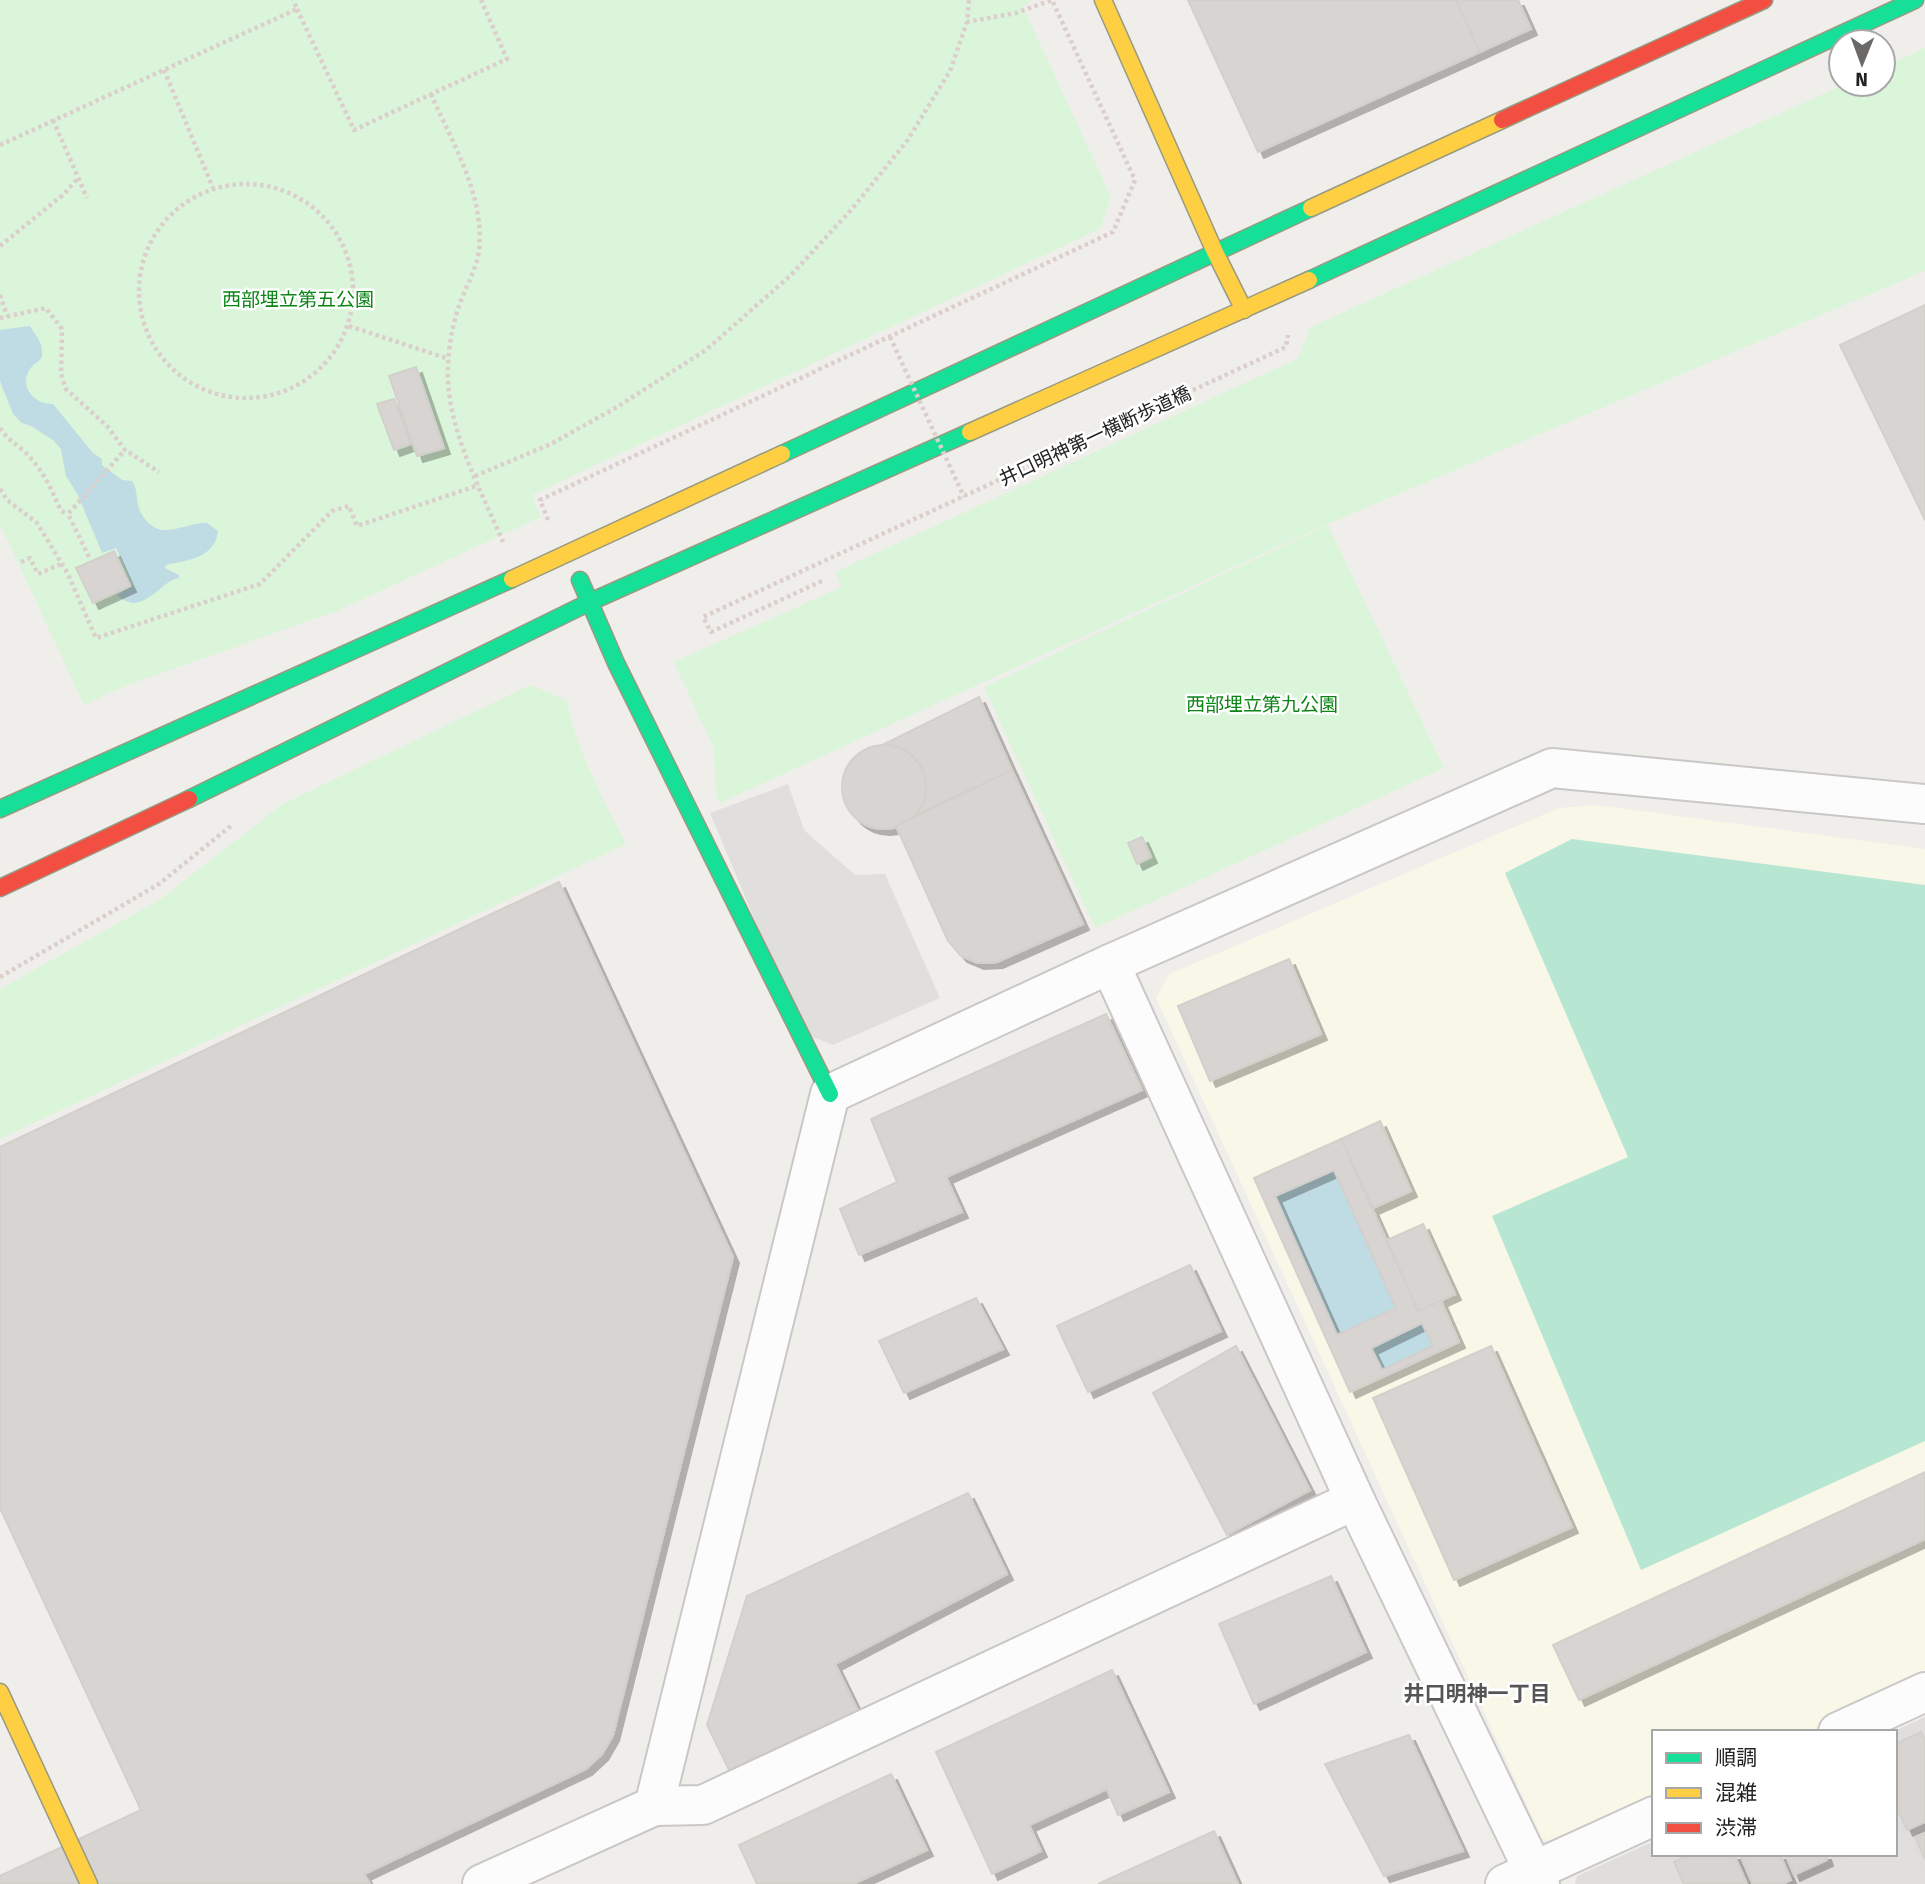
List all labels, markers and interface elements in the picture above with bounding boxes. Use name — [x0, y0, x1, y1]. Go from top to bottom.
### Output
north arrow — [1827, 28, 1897, 98]
text: N — [1855, 68, 1868, 91]
park label: 西部埋立第五公園 — [222, 288, 374, 311]
street label: 井口明神第一横断歩道橋 — [995, 381, 1195, 491]
park label: 西部埋立第九公園 — [1186, 693, 1338, 716]
district label: 井口明神一丁目 — [1404, 1681, 1551, 1707]
legend — [1652, 1730, 1897, 1856]
text: 順調 — [1715, 1745, 1757, 1771]
text: 混雑 — [1715, 1780, 1757, 1806]
text: 渋滞 — [1715, 1815, 1757, 1841]

